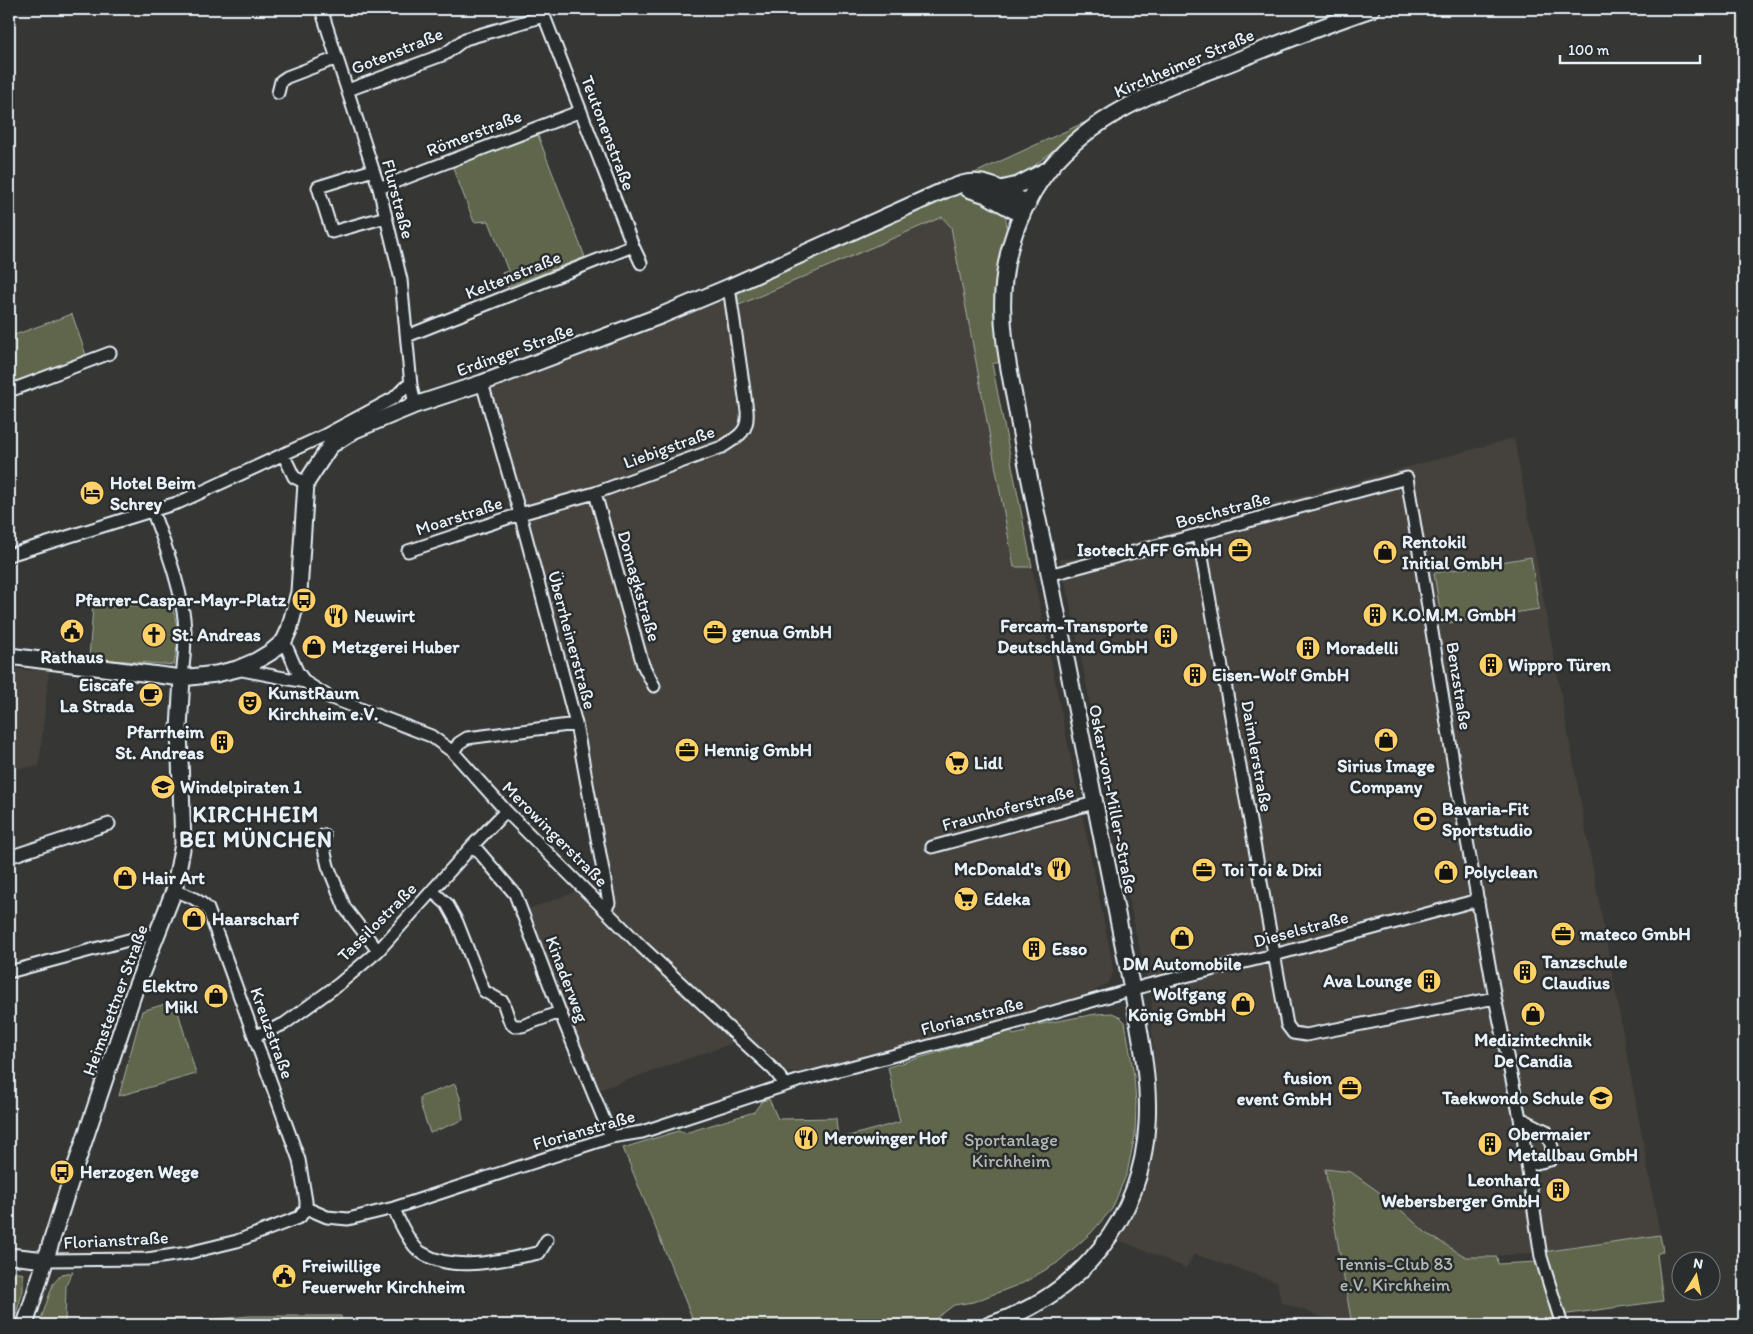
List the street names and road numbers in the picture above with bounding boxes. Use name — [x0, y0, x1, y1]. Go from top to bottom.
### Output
street label: Gotenstraße — [348, 23, 446, 79]
street label: Kirchheimer Straße — [1111, 24, 1257, 102]
street label: Teutonenstraße — [576, 72, 640, 194]
street label: Römerstraße — [423, 105, 525, 161]
street label: Flurstraße — [377, 157, 419, 241]
street label: Keltenstraße — [462, 246, 564, 304]
street label: Erdinger Straße — [453, 319, 577, 381]
street label: Liebigstraße — [620, 420, 718, 474]
street label: Boschstraße — [1173, 487, 1273, 533]
street label: Moarstraße — [413, 492, 505, 540]
street label: Domagkstraße — [613, 528, 665, 644]
street label: Überrheinerstraße — [543, 568, 601, 712]
street label: Benzstraße — [1441, 640, 1477, 732]
street label: Daimlerstraße — [1236, 699, 1278, 813]
street label: Oskar-von-Miller-Straße — [1084, 702, 1142, 896]
street label: Merowingerstraße — [497, 776, 613, 892]
street label: Fraunhoferstraße — [940, 780, 1076, 836]
street label: Tassilostraße — [333, 878, 421, 966]
street label: Dieselstraße — [1251, 906, 1351, 952]
street label: Heimstettner Straße — [77, 921, 153, 1079]
street label: Kinaderweg — [541, 933, 594, 1026]
street label: Kreuzstraße — [245, 984, 299, 1082]
street label: Florianstraße — [918, 992, 1026, 1040]
street label: Florianstraße — [530, 1105, 638, 1155]
street label: Florianstraße — [63, 1226, 169, 1254]

